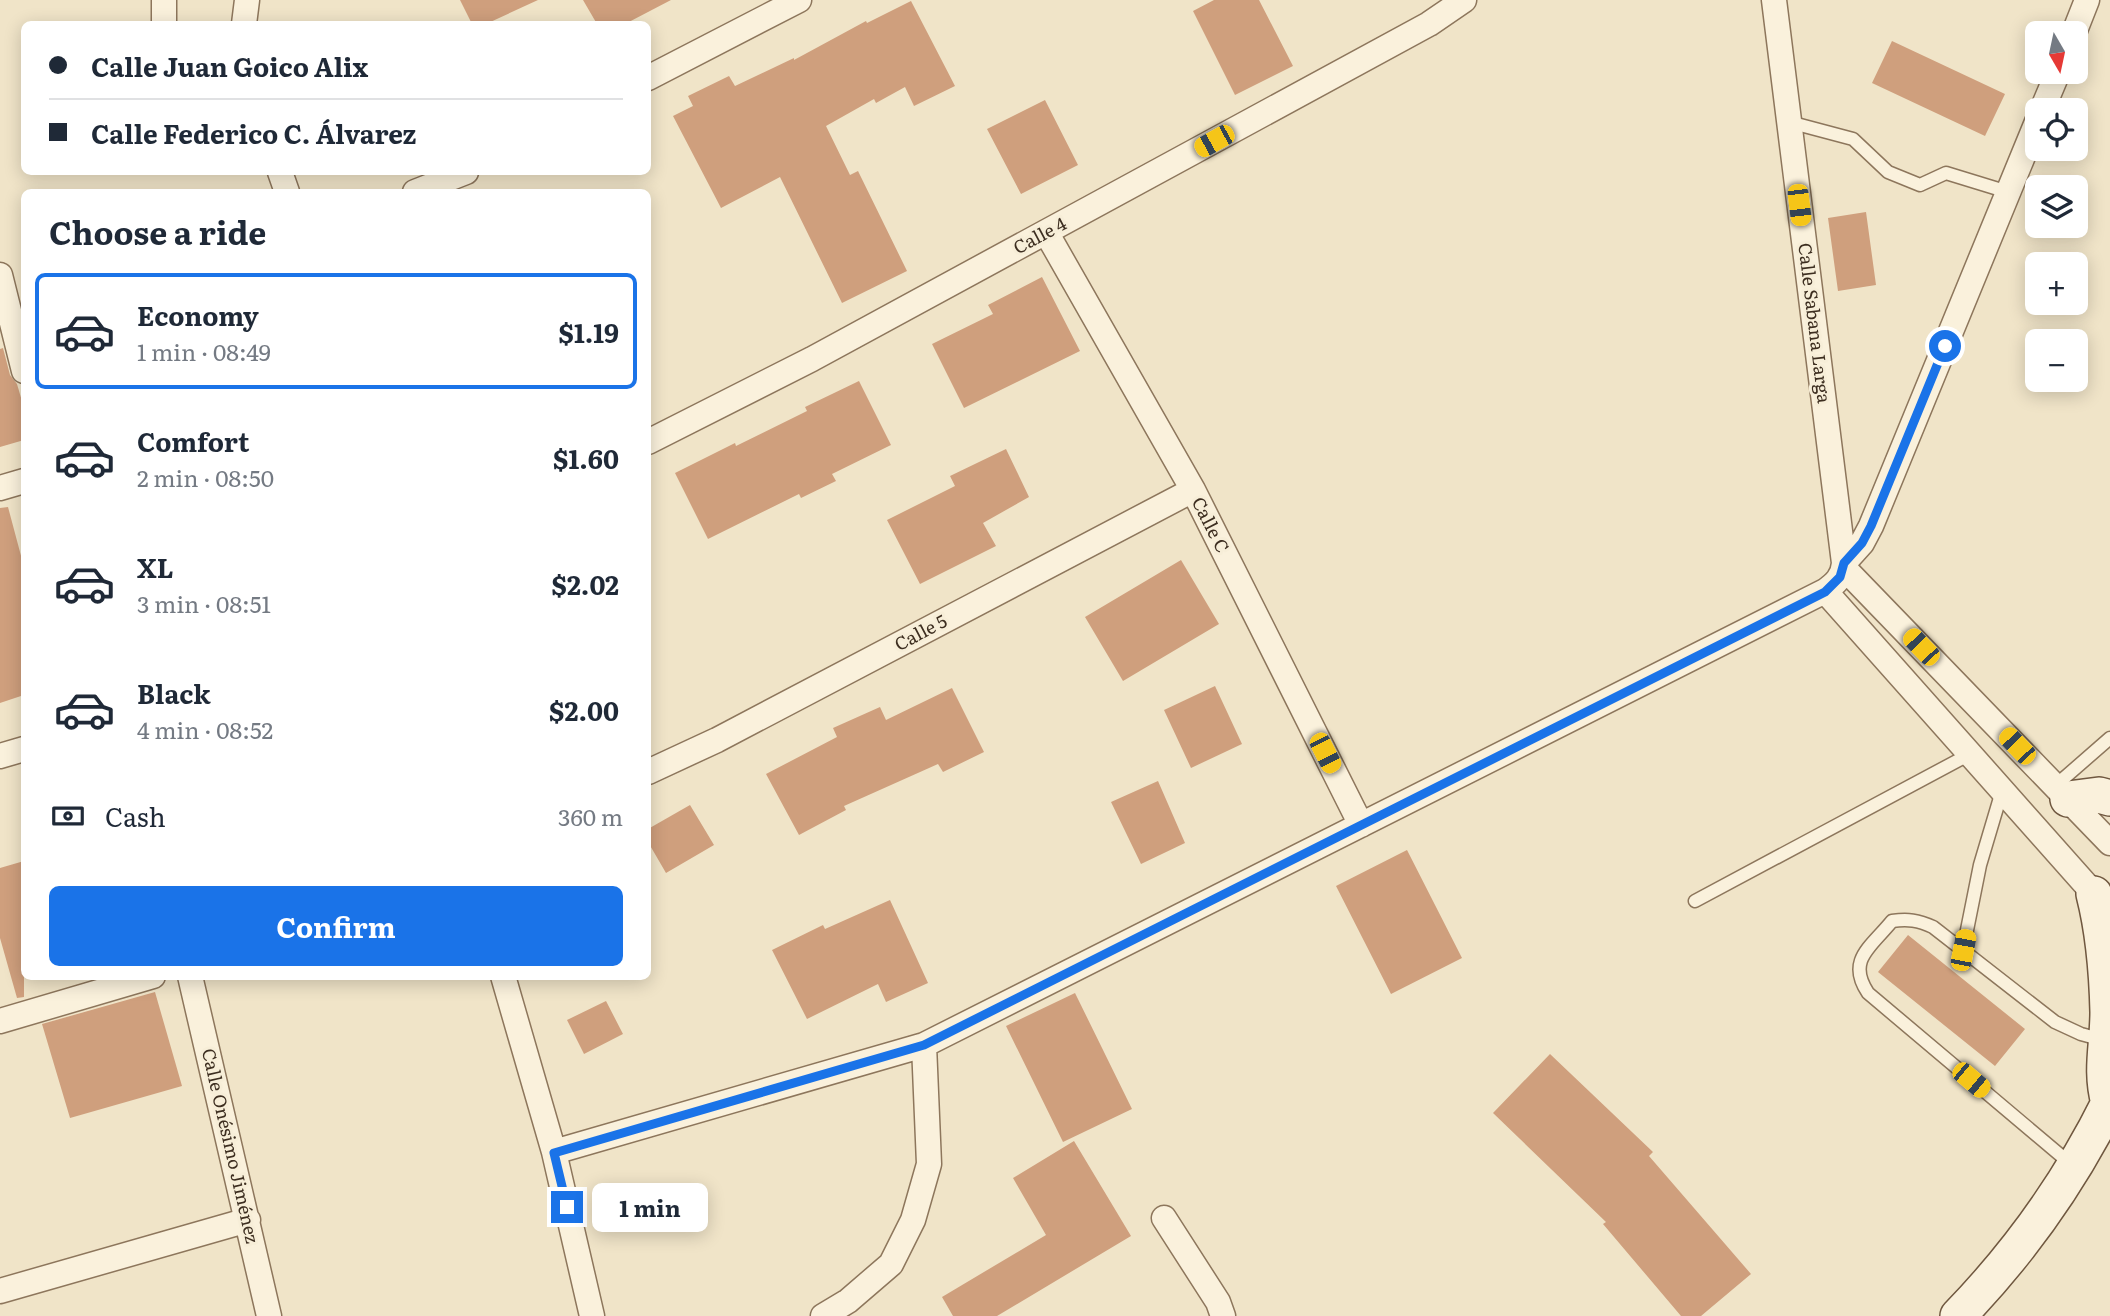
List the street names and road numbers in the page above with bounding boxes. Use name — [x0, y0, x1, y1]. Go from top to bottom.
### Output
street label: Calle 4 — [1008, 209, 1071, 260]
street label: Calle Sabana Larga — [1792, 241, 1839, 405]
street label: Calle C — [1186, 492, 1237, 557]
street label: Calle 5 — [889, 607, 951, 657]
street label: Calle Onésimo Jiménez — [196, 1045, 267, 1246]

